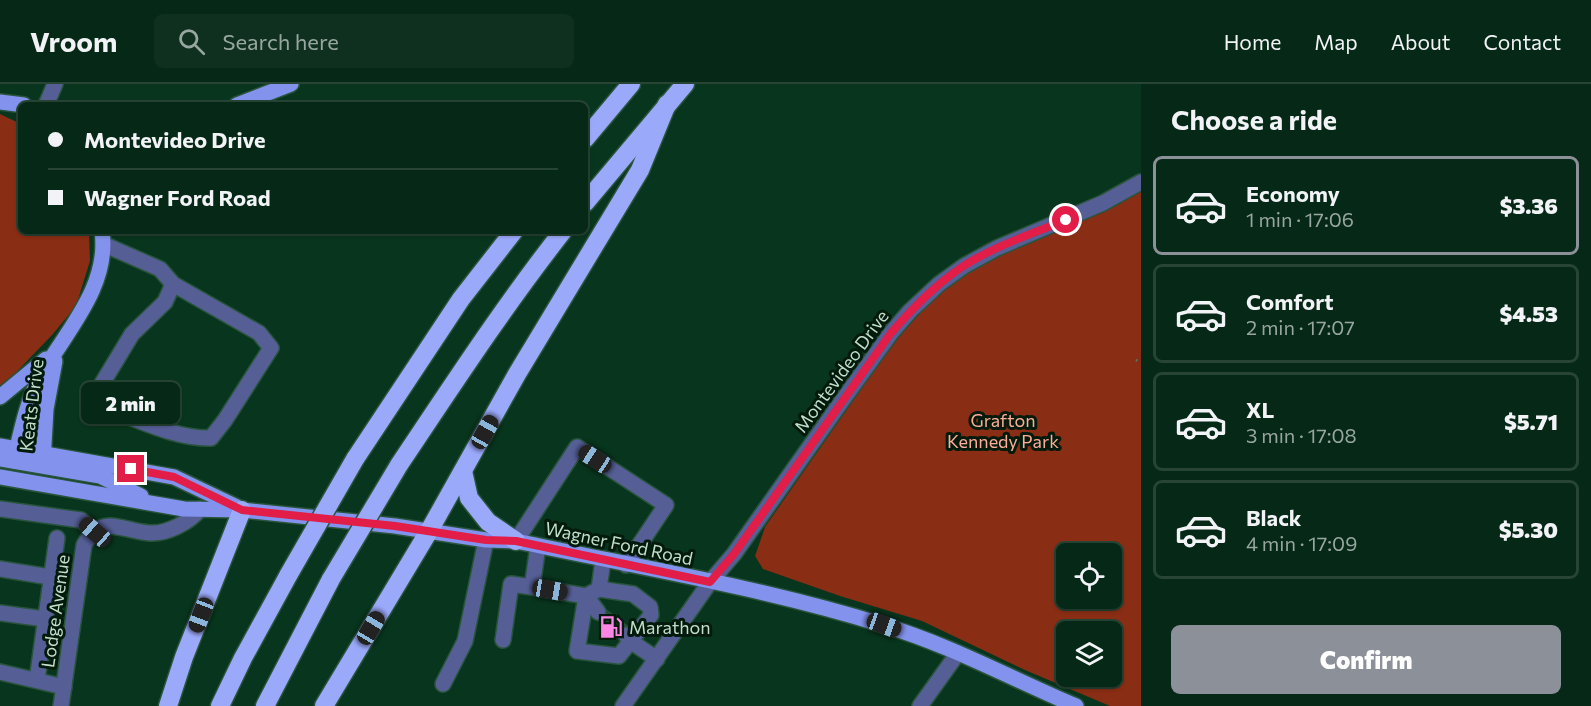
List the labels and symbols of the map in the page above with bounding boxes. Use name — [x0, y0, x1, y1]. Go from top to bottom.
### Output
route start — [1052, 206, 1079, 233]
street label: Montevideo Drive — [789, 305, 893, 437]
street label: Keats Drive — [14, 358, 48, 452]
callout: 2 min — [82, 382, 180, 424]
park label: Grafton Kennedy Park — [947, 409, 1059, 452]
car — [468, 412, 502, 452]
car — [575, 442, 615, 476]
route end — [117, 455, 144, 482]
car — [76, 513, 114, 551]
street label: Wagner Ford Road — [543, 517, 695, 569]
street label: Lodge Avenue — [36, 553, 74, 669]
car — [531, 578, 569, 602]
car — [186, 595, 216, 635]
car — [354, 608, 388, 648]
car — [864, 610, 904, 640]
fuel station icon: Marathon — [598, 614, 624, 640]
place label: Marathon — [629, 616, 711, 638]

